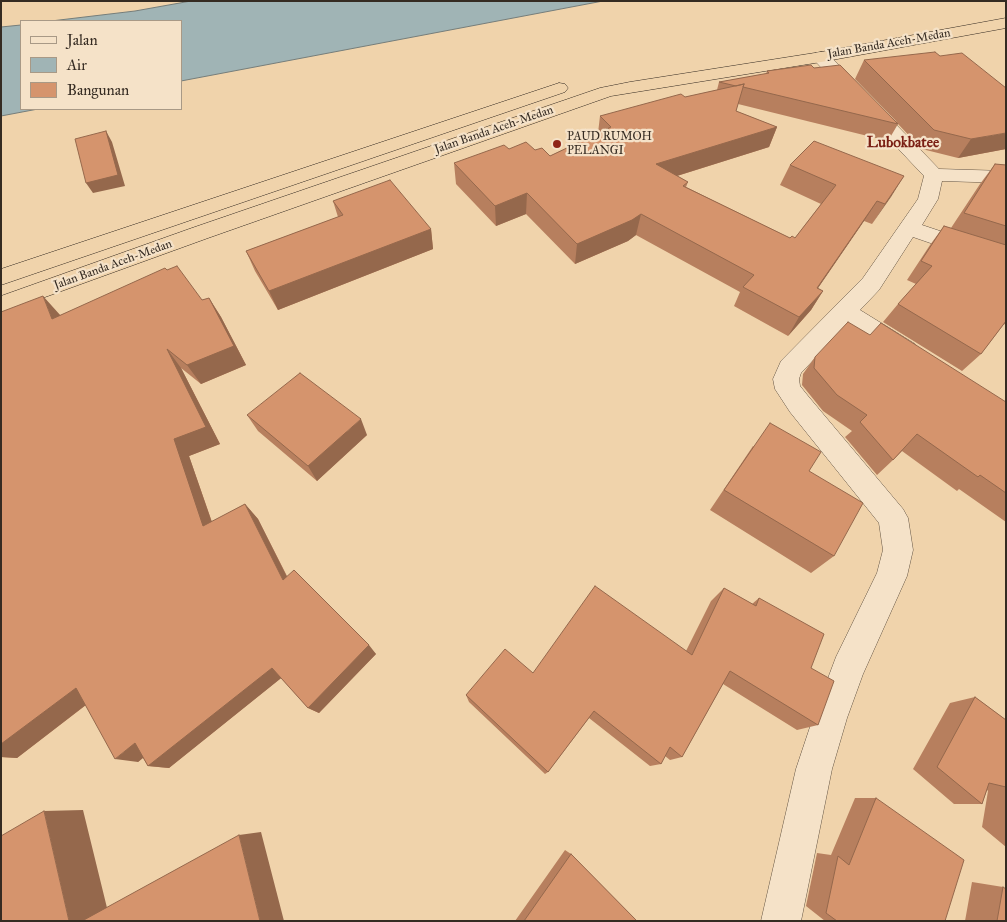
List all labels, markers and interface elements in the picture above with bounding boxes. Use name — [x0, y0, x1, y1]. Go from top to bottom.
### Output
legend — [20, 20, 182, 110]
street label: Jalan Banda Aceh-Medan — [826, 26, 952, 62]
text: Jalan — [67, 31, 98, 49]
text: Air — [67, 56, 87, 74]
text: Bangunan — [67, 81, 129, 99]
street label: Jalan Banda Aceh-Medan — [433, 103, 555, 157]
place label: PAUD RUMOH PELANGI — [567, 130, 652, 158]
district label: Lubokbatee — [867, 134, 939, 152]
marker: PAUD RUMOH PELANGI — [551, 138, 563, 150]
street label: Jalan Banda Aceh-Medan — [52, 237, 174, 293]

